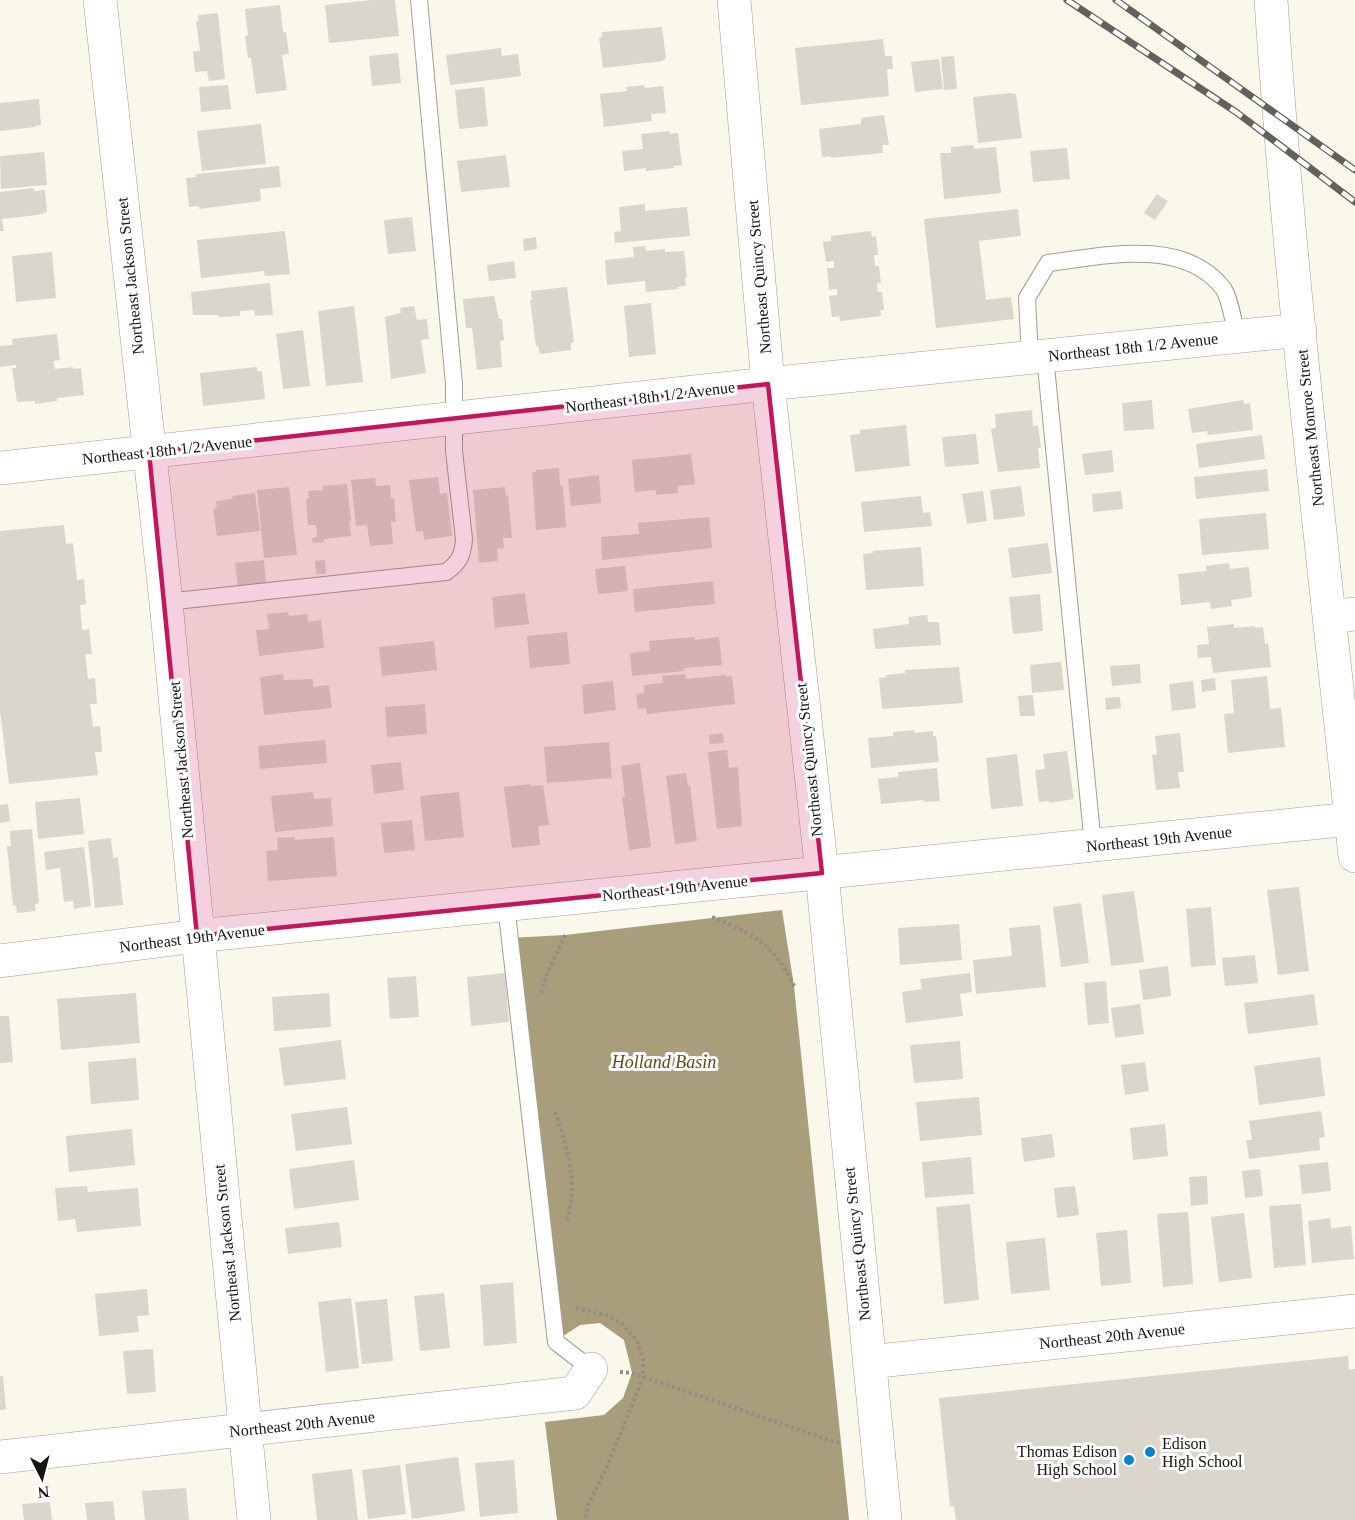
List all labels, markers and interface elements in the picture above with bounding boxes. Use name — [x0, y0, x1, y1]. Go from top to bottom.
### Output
street label: Northeast Jackson Street — [113, 196, 147, 356]
street label: Northeast Quincy Street — [744, 199, 775, 355]
street label: Northeast 18th 1/2 Avenue — [1047, 330, 1219, 364]
street label: Northeast Monroe Street — [1293, 348, 1327, 508]
street label: Northeast 18th 1/2 Avenue — [564, 378, 736, 416]
street label: Northeast 18th 1/2 Avenue — [81, 433, 253, 467]
street label: Northeast Jackson Street — [166, 680, 196, 840]
street label: Northeast Quincy Street — [792, 682, 827, 838]
street label: Northeast 19th Avenue — [1085, 823, 1233, 855]
street label: Northeast 19th Avenue — [601, 872, 749, 904]
street label: Northeast 19th Avenue — [118, 921, 266, 955]
water label: Holland Basin — [611, 1052, 716, 1072]
street label: Northeast Jackson Street — [210, 1163, 244, 1323]
street label: Northeast Quincy Street — [840, 1166, 875, 1322]
street label: Northeast 20th Avenue — [1038, 1320, 1186, 1352]
street label: Northeast 20th Avenue — [228, 1408, 376, 1440]
place label: Edison High School — [1162, 1435, 1243, 1471]
place label: Thomas Edison High School — [1017, 1443, 1118, 1479]
marker: Edison High School — [1143, 1445, 1157, 1459]
north arrow — [12, 1448, 72, 1508]
marker: Thomas Edison High School — [1122, 1453, 1136, 1467]
text: N — [36, 1483, 50, 1502]

